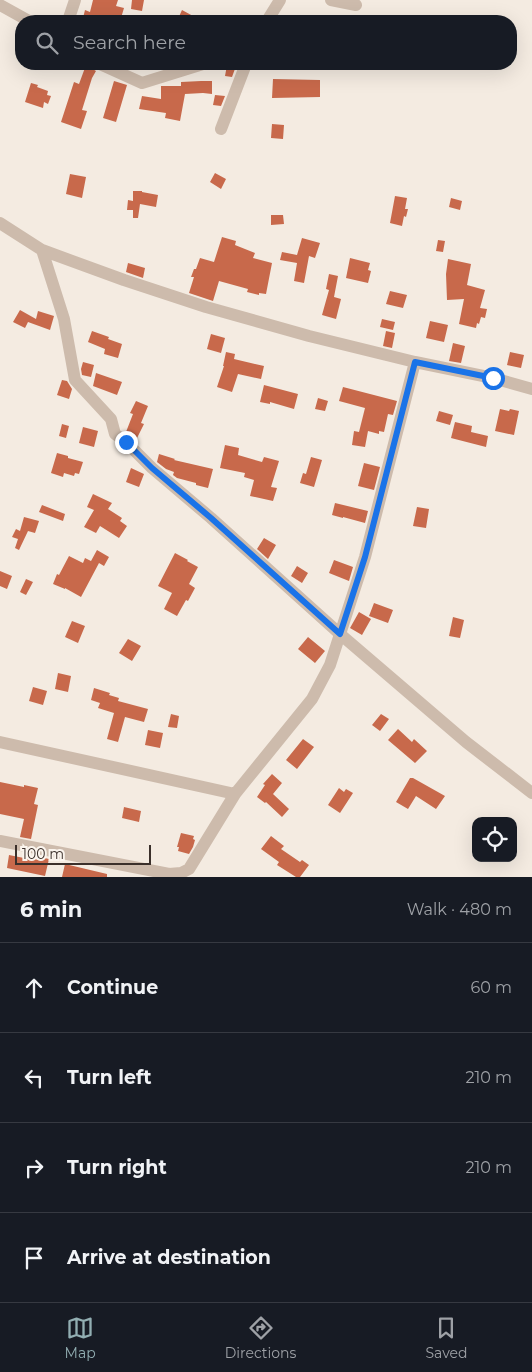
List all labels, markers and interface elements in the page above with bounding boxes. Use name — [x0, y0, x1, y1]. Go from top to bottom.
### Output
search box — [15, 15, 517, 70]
icon: search — [33, 29, 61, 57]
text: Search here — [73, 31, 186, 54]
route start — [482, 367, 505, 390]
route end — [115, 431, 138, 454]
map controls — [472, 817, 517, 862]
button: locate — [472, 817, 517, 862]
scale bar — [15, 842, 151, 865]
text: 100 m — [22, 845, 64, 863]
text: 6 min — [20, 897, 82, 922]
text: Walk · 480 m — [407, 900, 512, 919]
icon: ahead — [20, 974, 48, 1002]
text: Continue — [67, 976, 158, 999]
text: 60 m — [470, 978, 512, 997]
icon: left — [20, 1064, 48, 1092]
text: Turn left — [67, 1066, 152, 1089]
text: 210 m — [465, 1068, 512, 1087]
icon: right — [20, 1154, 48, 1182]
text: Turn right — [67, 1156, 167, 1179]
text: 210 m — [465, 1158, 512, 1177]
icon: arrive — [20, 1244, 48, 1272]
text: Arrive at destination — [67, 1246, 271, 1269]
tab: Map — [65, 1314, 96, 1362]
tab: Directions — [225, 1314, 296, 1362]
tab: Saved — [425, 1314, 467, 1362]

